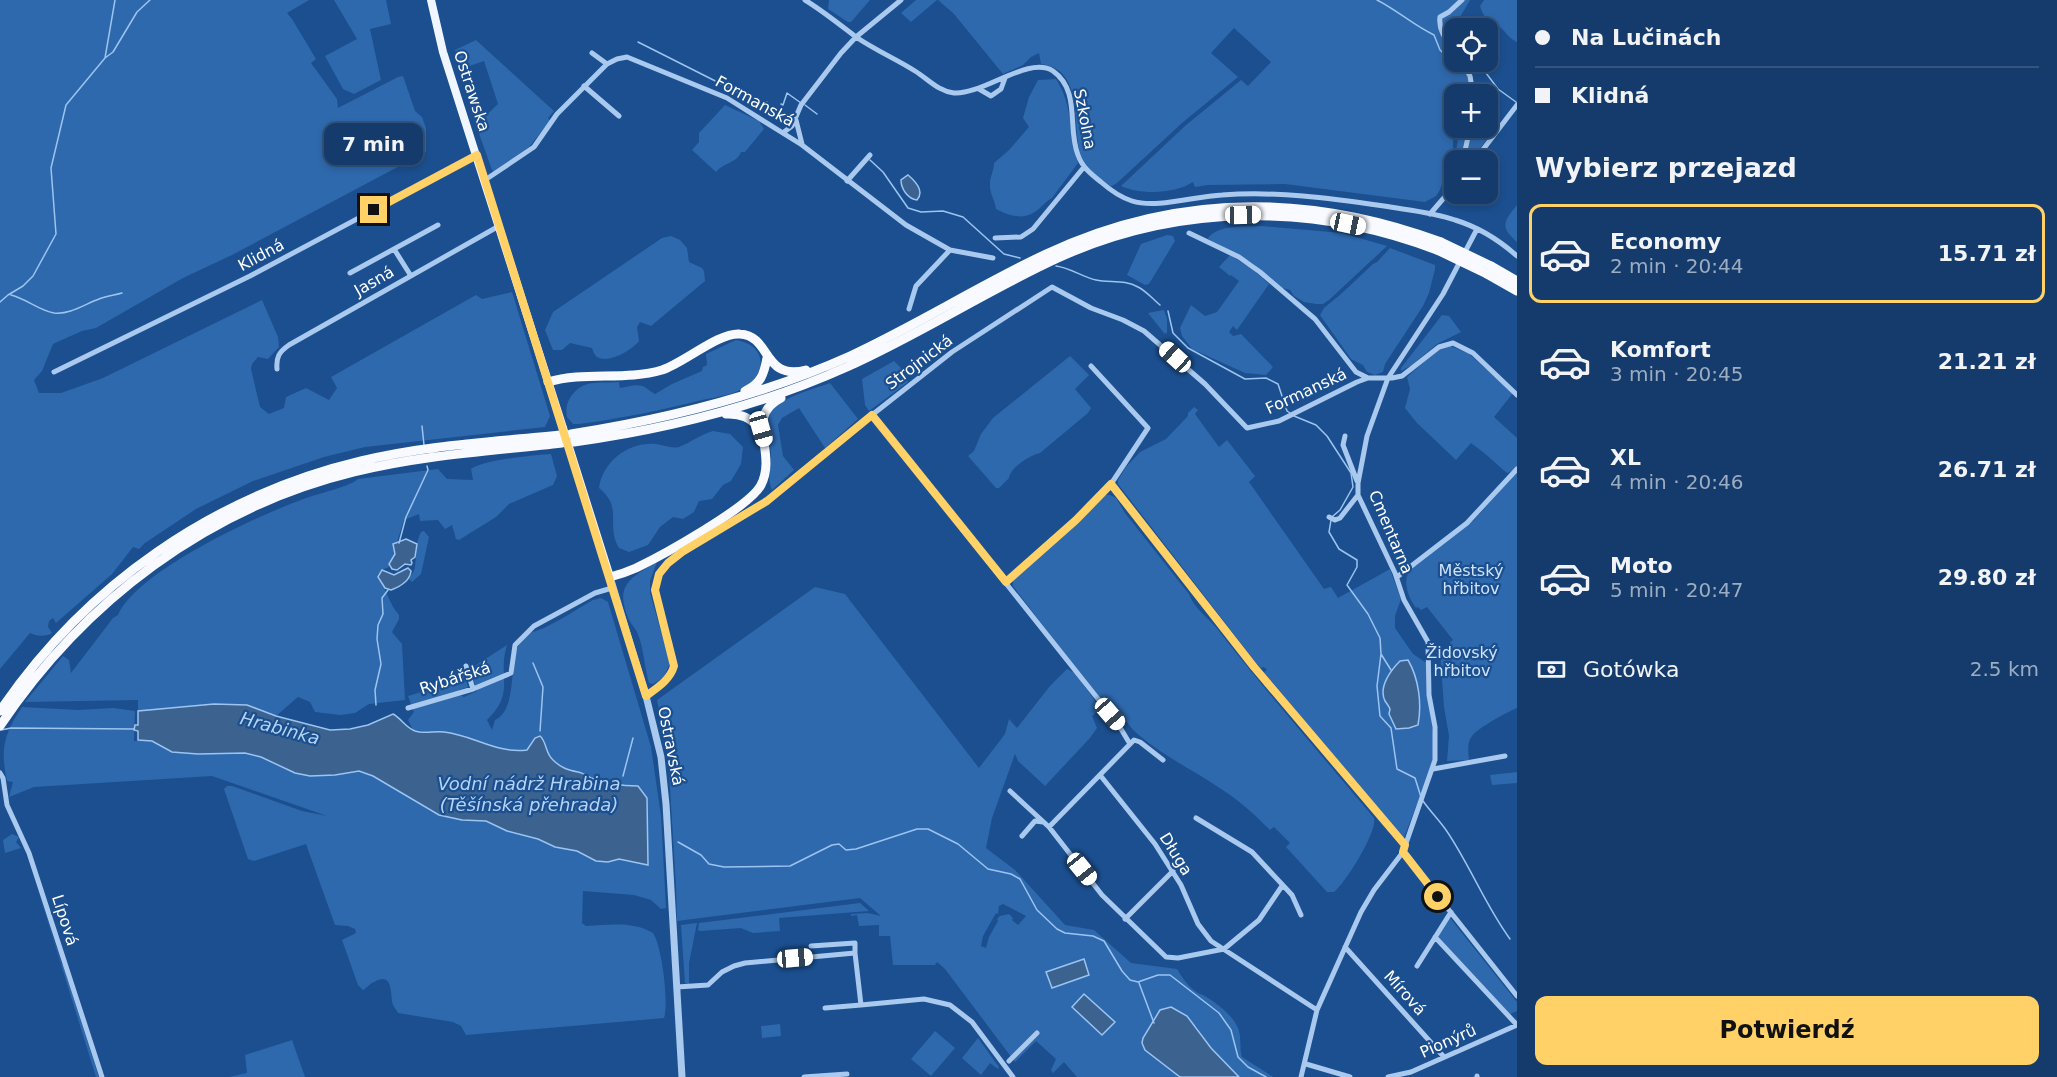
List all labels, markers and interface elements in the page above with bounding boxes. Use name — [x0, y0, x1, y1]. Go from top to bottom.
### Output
map controls — [1444, 18, 1498, 204]
button: locate — [1444, 18, 1498, 72]
text: Na Lučinách — [1571, 25, 1721, 50]
street label: Ostrawska — [450, 48, 494, 134]
street label: Formanská — [712, 72, 798, 130]
text: Klidná — [1571, 83, 1649, 108]
button: + — [1444, 84, 1498, 138]
street label: Szkolna — [1070, 87, 1100, 151]
callout: 7 min — [324, 123, 424, 165]
text: 7 min — [342, 132, 405, 156]
button: − — [1444, 150, 1498, 204]
text: Wybierz przejazd — [1535, 152, 1797, 183]
route end — [360, 196, 387, 223]
car — [1225, 206, 1261, 224]
car — [1329, 211, 1367, 237]
icon: car — [1538, 227, 1592, 281]
text: Economy — [1610, 229, 1721, 254]
street label: Klidná — [235, 235, 287, 275]
text: 15.71 zł — [1938, 241, 2036, 266]
text: 2 min · 20:44 — [1610, 254, 1744, 278]
street label: Jasná — [350, 262, 397, 300]
street label: Strojnická — [882, 331, 956, 393]
icon: car — [1538, 335, 1592, 389]
text: Komfort — [1610, 337, 1711, 362]
car — [1156, 338, 1194, 376]
text: 21.21 zł — [1938, 349, 2036, 374]
text: 3 min · 20:45 — [1610, 362, 1744, 386]
street label: Formanská — [1262, 364, 1350, 418]
car — [747, 409, 775, 449]
icon: car — [1538, 443, 1592, 497]
text: XL — [1610, 445, 1641, 470]
text: 26.71 zł — [1938, 457, 2036, 482]
text: 4 min · 20:46 — [1610, 470, 1744, 494]
street label: Cmentarna — [1365, 487, 1417, 577]
icon: car — [1538, 551, 1592, 605]
text: Moto — [1610, 553, 1673, 578]
park label: Městský hřbitov — [1439, 561, 1503, 598]
text: 29.80 zł — [1938, 565, 2036, 590]
text: 5 min · 20:47 — [1610, 578, 1744, 602]
park label: Židovský hřbitov — [1426, 643, 1498, 680]
icon: cash — [1535, 653, 1568, 686]
text: Gotówka — [1583, 657, 1679, 682]
text: 2.5 km — [1970, 657, 2039, 681]
street label: Rybářská — [417, 658, 493, 698]
car — [1091, 695, 1129, 733]
street label: Ostravská — [654, 705, 688, 787]
water label: Hrabinka — [238, 707, 322, 749]
water label: Vodní nádrž Hrabina (Těšínská přehrada) — [437, 773, 621, 815]
street label: Długa — [1155, 829, 1197, 879]
car — [1064, 849, 1100, 889]
route start — [1424, 883, 1451, 910]
street label: Lípová — [48, 892, 82, 948]
car — [776, 947, 814, 969]
street label: Mírová — [1380, 967, 1430, 1019]
button: Potwierdź — [1535, 996, 2039, 1065]
street label: Pionýrů — [1417, 1020, 1479, 1062]

